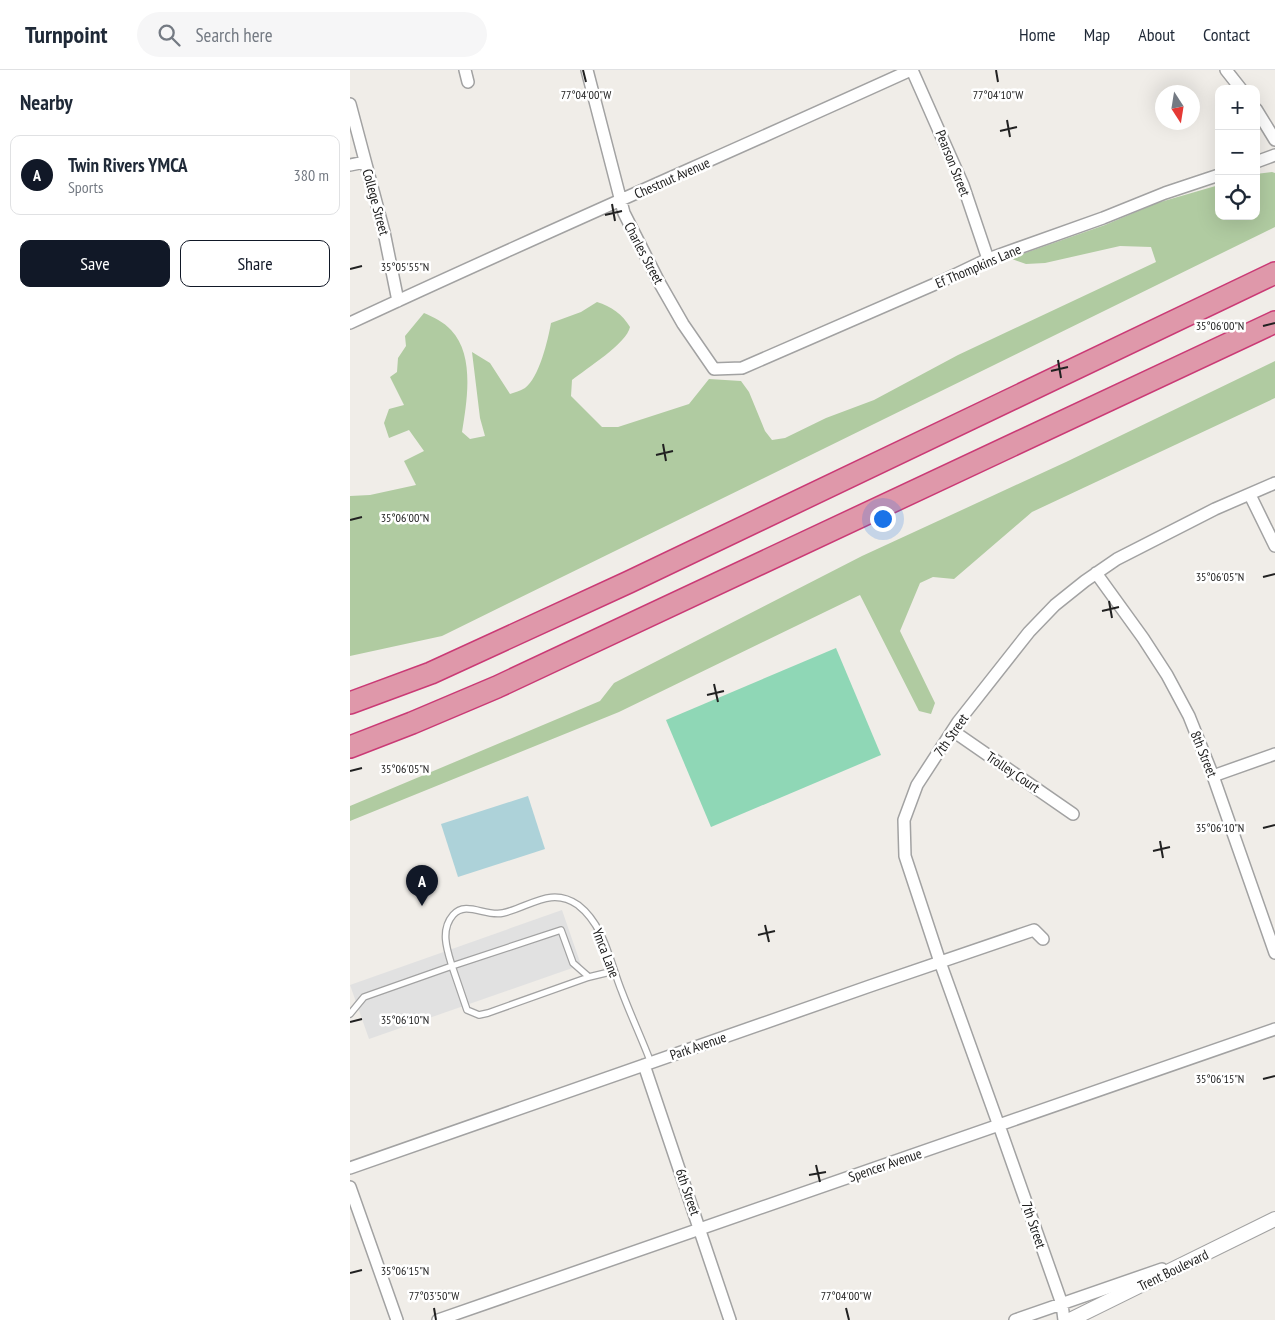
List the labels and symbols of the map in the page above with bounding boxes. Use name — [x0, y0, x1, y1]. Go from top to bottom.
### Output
north arrow — [1155, 85, 1200, 130]
text: 77°04'00"W — [561, 87, 611, 102]
text: 77°04'10"W — [973, 87, 1023, 102]
street label: Pearson Street — [932, 127, 975, 199]
street label: Chestnut Avenue — [631, 153, 713, 203]
street label: College Street — [359, 167, 394, 237]
street label: Charles Street — [620, 219, 668, 287]
street label: Ef Thompkins Lane — [932, 240, 1024, 292]
text: 35°05'55"N — [381, 259, 429, 274]
text: 35°06'00"N — [1196, 318, 1244, 333]
your location — [870, 506, 896, 532]
text: 35°06'00"N — [381, 510, 429, 525]
text: 35°06'05"N — [1196, 569, 1244, 584]
street label: 7th Street — [930, 710, 972, 760]
street label: 8th Street — [1187, 728, 1221, 780]
street label: Trolley Court — [983, 747, 1043, 797]
text: 35°06'05"N — [381, 761, 429, 776]
text: 35°06'10"N — [1196, 820, 1244, 835]
pin: A — [406, 865, 438, 906]
street label: Ymca Lane — [588, 926, 624, 980]
text: 35°06'10"N — [381, 1012, 429, 1027]
street label: Park Avenue — [667, 1028, 729, 1064]
text: 35°06'15"N — [1196, 1071, 1244, 1086]
street label: Spencer Avenue — [846, 1144, 924, 1186]
street label: 6th Street — [672, 1166, 704, 1218]
street label: 7th Street — [1018, 1199, 1050, 1251]
street label: Trent Boulevard — [1135, 1245, 1211, 1295]
text: 35°06'15"N — [381, 1263, 429, 1278]
text: 77°03'50"W — [409, 1288, 459, 1303]
text: 77°04'00"W — [821, 1288, 871, 1303]

